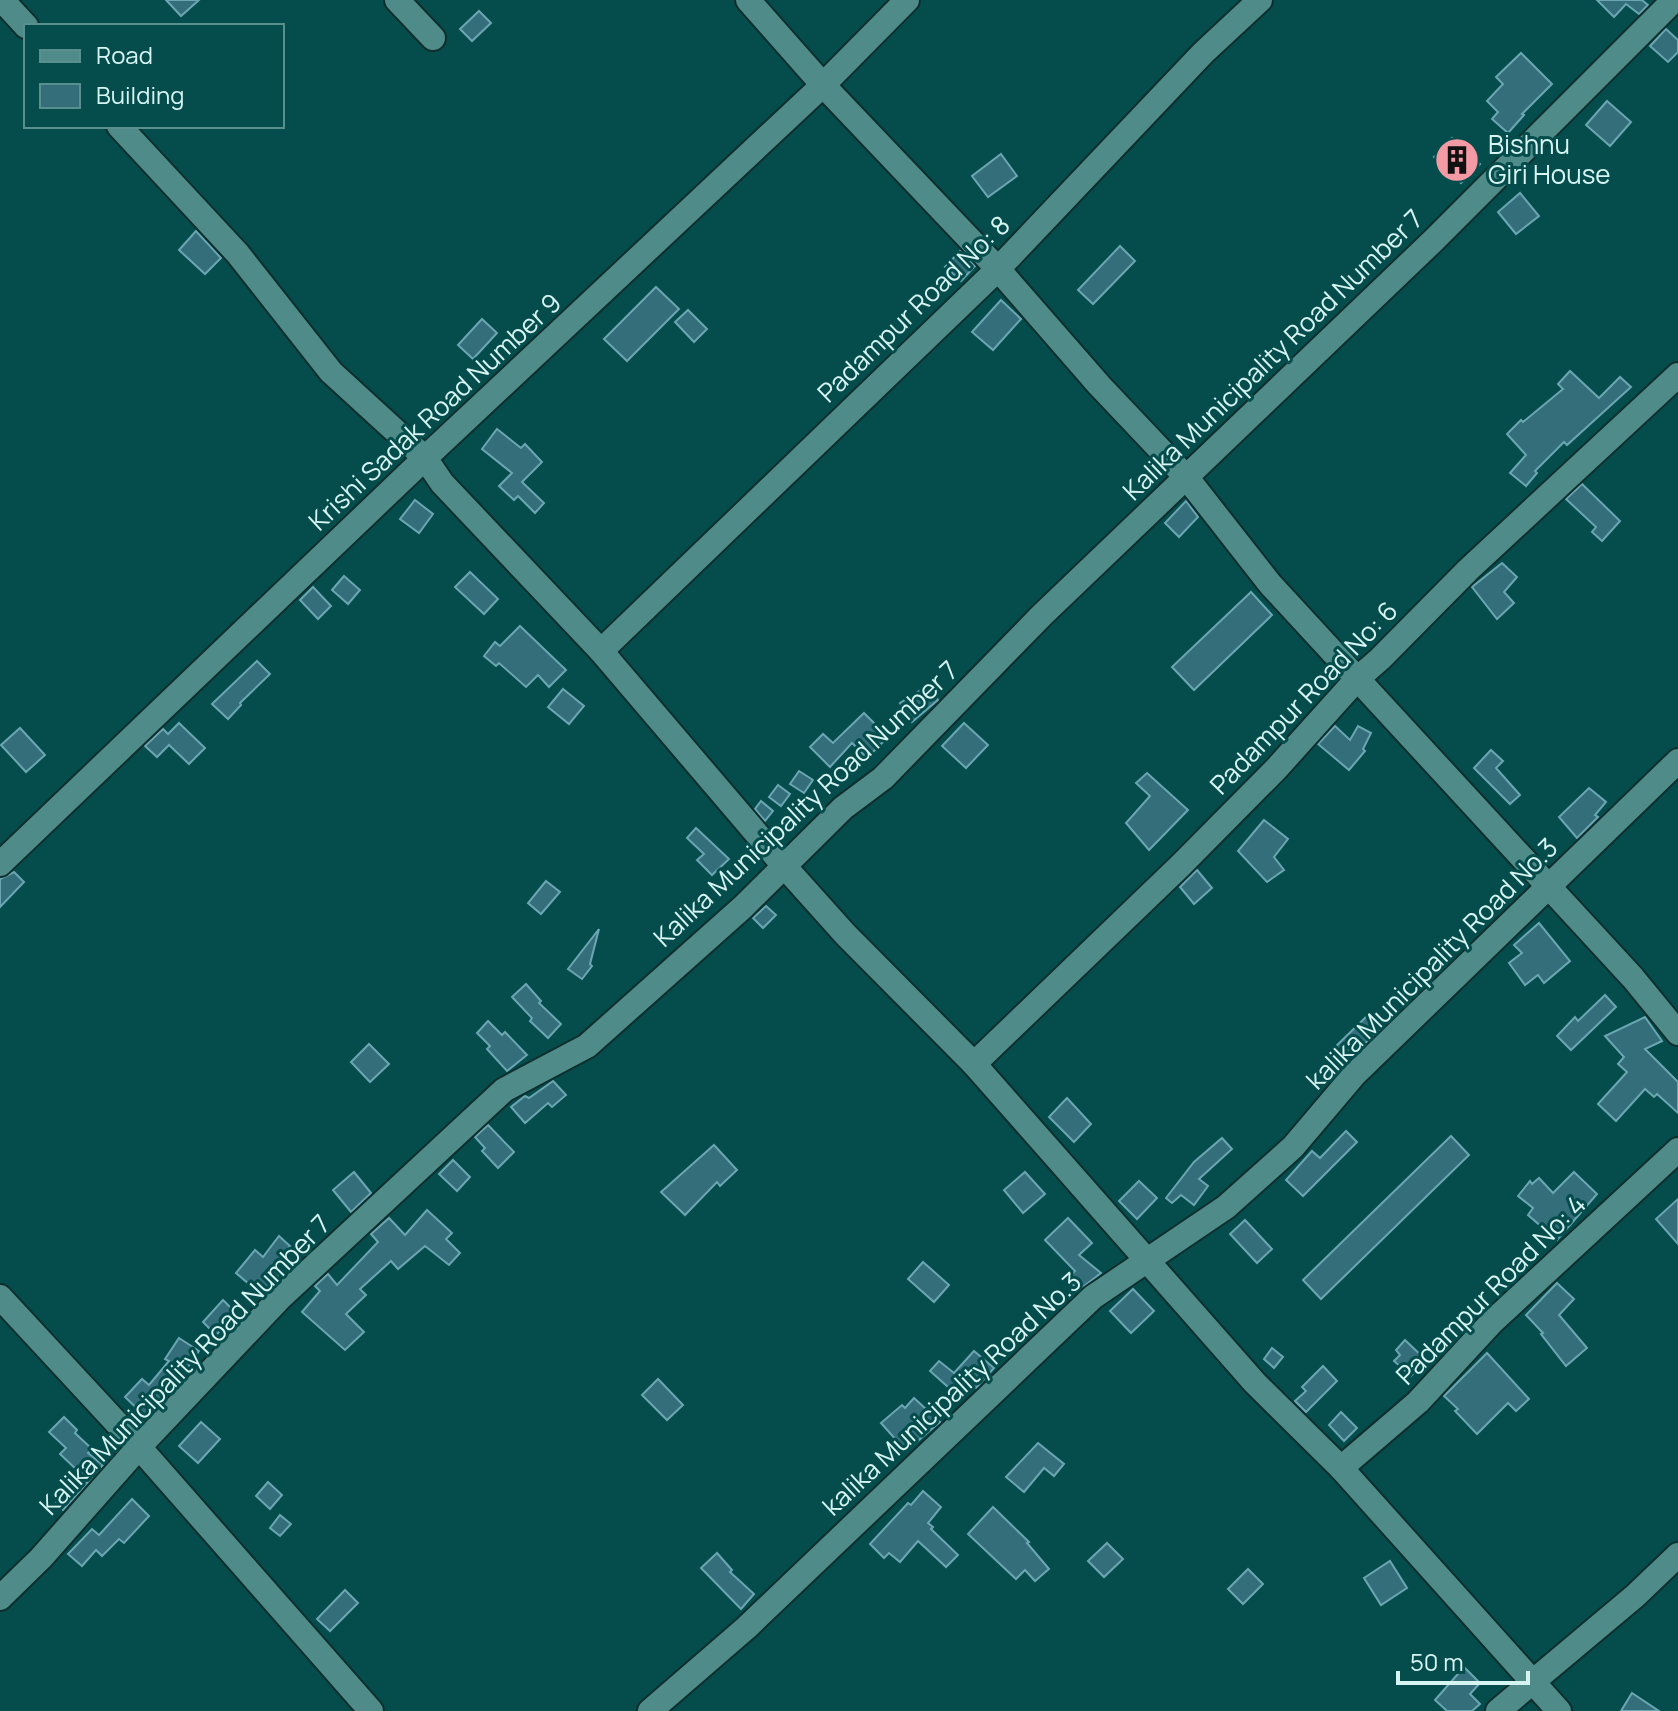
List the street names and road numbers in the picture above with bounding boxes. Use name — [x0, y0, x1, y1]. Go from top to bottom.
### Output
street label: Kalika Municipality Road Number 7 — [1114, 201, 1430, 508]
street label: Padampur Road No: 8 — [809, 207, 1017, 410]
street label: Krishi Sadak Road Number 9 — [300, 285, 568, 538]
street label: Padampur Road No: 6 — [1201, 593, 1405, 802]
street label: Kalika Municipality Road Number 7 — [645, 652, 966, 954]
street label: kalika Municipality Road No.3 — [1298, 830, 1565, 1097]
street label: Padampur Road No: 4 — [1387, 1186, 1593, 1392]
street label: Kalika Municipality Road Number 7 — [31, 1206, 338, 1522]
street label: kalika Municipality Road No.3 — [814, 1263, 1089, 1523]

